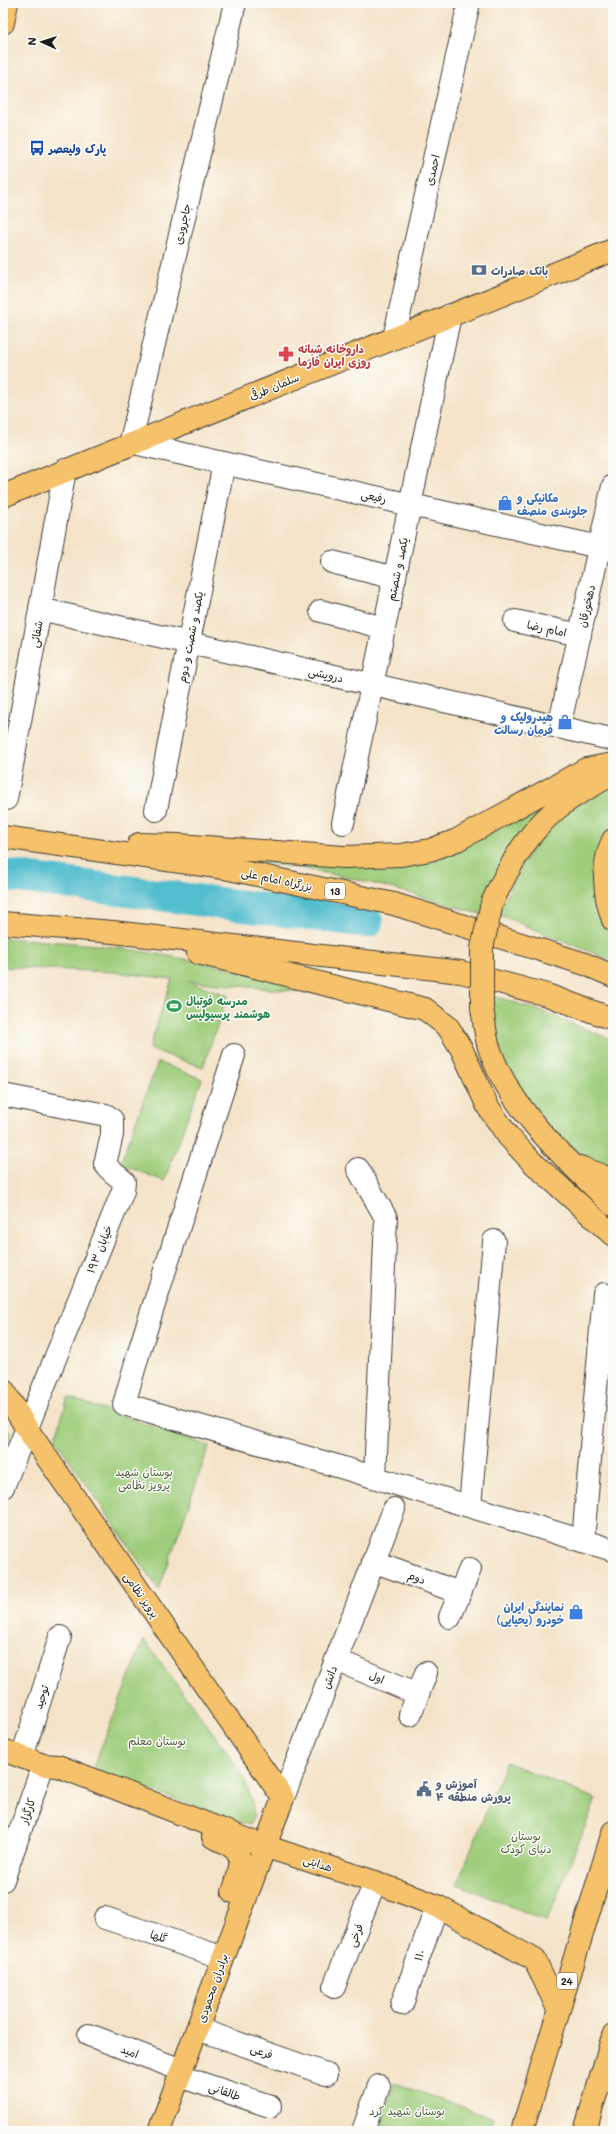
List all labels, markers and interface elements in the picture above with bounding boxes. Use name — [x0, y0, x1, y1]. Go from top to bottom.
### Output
north arrow — [22, 22, 62, 62]
text: N — [24, 37, 39, 46]
bus stop icon: پارک ولیعصر — [28, 139, 46, 157]
place label: پارک ولیعصر — [48, 141, 107, 157]
street label: احمدی — [421, 153, 443, 187]
street label: جاجرودی — [170, 202, 194, 246]
bank icon: بانک صادرات — [470, 261, 488, 279]
place label: بانک صادرات — [491, 263, 548, 278]
place label: داروخانه شبانه روزی ایران فارما — [298, 341, 371, 369]
pharmacy icon: داروخانه شبانه روزی ایران فارما — [277, 345, 295, 363]
street label: سلمان طرقی — [247, 369, 301, 403]
street label: رفیعی — [360, 486, 388, 507]
place label: مکانیکی و جلوبندی منصف — [516, 490, 588, 519]
shop icon: مکانیکی و جلوبندی منصف — [496, 494, 514, 512]
street label: یکصد و شصتم — [383, 536, 413, 603]
street label: دهخورقان — [574, 583, 599, 629]
street label: یکصد و شصت و دوم — [174, 590, 208, 685]
street label: امام رضا — [525, 616, 568, 641]
street label: شفائی — [26, 619, 47, 649]
street label: درویشی — [307, 663, 345, 686]
place label: هیدرولیک و فرمان رسالت — [494, 709, 553, 737]
shop icon: هیدرولیک و فرمان رسالت — [556, 713, 574, 731]
street label: بزرگراه امام علی — [240, 864, 314, 896]
road number: 13 — [325, 883, 345, 899]
place label: مدرسه فوتبال هوشمند پرسپولیس — [186, 993, 270, 1022]
sports icon: مدرسه فوتبال هوشمند پرسپولیس — [165, 997, 183, 1015]
street label: خیابان ۱۹۳ — [83, 1223, 116, 1276]
park label: بوستان شهید پرویز نظامی — [115, 1464, 173, 1493]
street label: دوم — [405, 1567, 428, 1589]
street label: پرویز نظامی — [120, 1569, 163, 1621]
place label: نمایندگی ایران خودرو (یحیایی) — [496, 1599, 564, 1628]
shop icon: نمایندگی ایران خودرو (یحیایی) — [567, 1603, 585, 1621]
street label: دانش — [318, 1663, 340, 1691]
street label: اول — [367, 1667, 387, 1687]
street label: توحید — [30, 1682, 53, 1711]
park label: بوستان معلم — [128, 1733, 186, 1750]
place label: آموزش و پرورش منطقه ۴ — [435, 1776, 512, 1805]
public building icon: آموزش و پرورش منطقه ۴ — [415, 1780, 433, 1798]
street label: کارگزار — [15, 1796, 39, 1827]
park label: بوستان دنیای کودک — [500, 1828, 552, 1857]
street label: هدایتی — [301, 1851, 334, 1876]
street label: فرخی — [344, 1921, 367, 1949]
street label: گلها — [148, 1926, 170, 1946]
street label: ۱۱۰ — [410, 1947, 428, 1963]
street label: برادران محمودی — [193, 1952, 232, 2025]
road number: 24 — [557, 1973, 577, 1989]
street label: فرعی — [248, 2040, 275, 2063]
street label: امید — [119, 2041, 141, 2061]
street label: طالقانی — [207, 2079, 243, 2104]
park label: بوستان شهید کرد — [369, 2103, 445, 2119]

